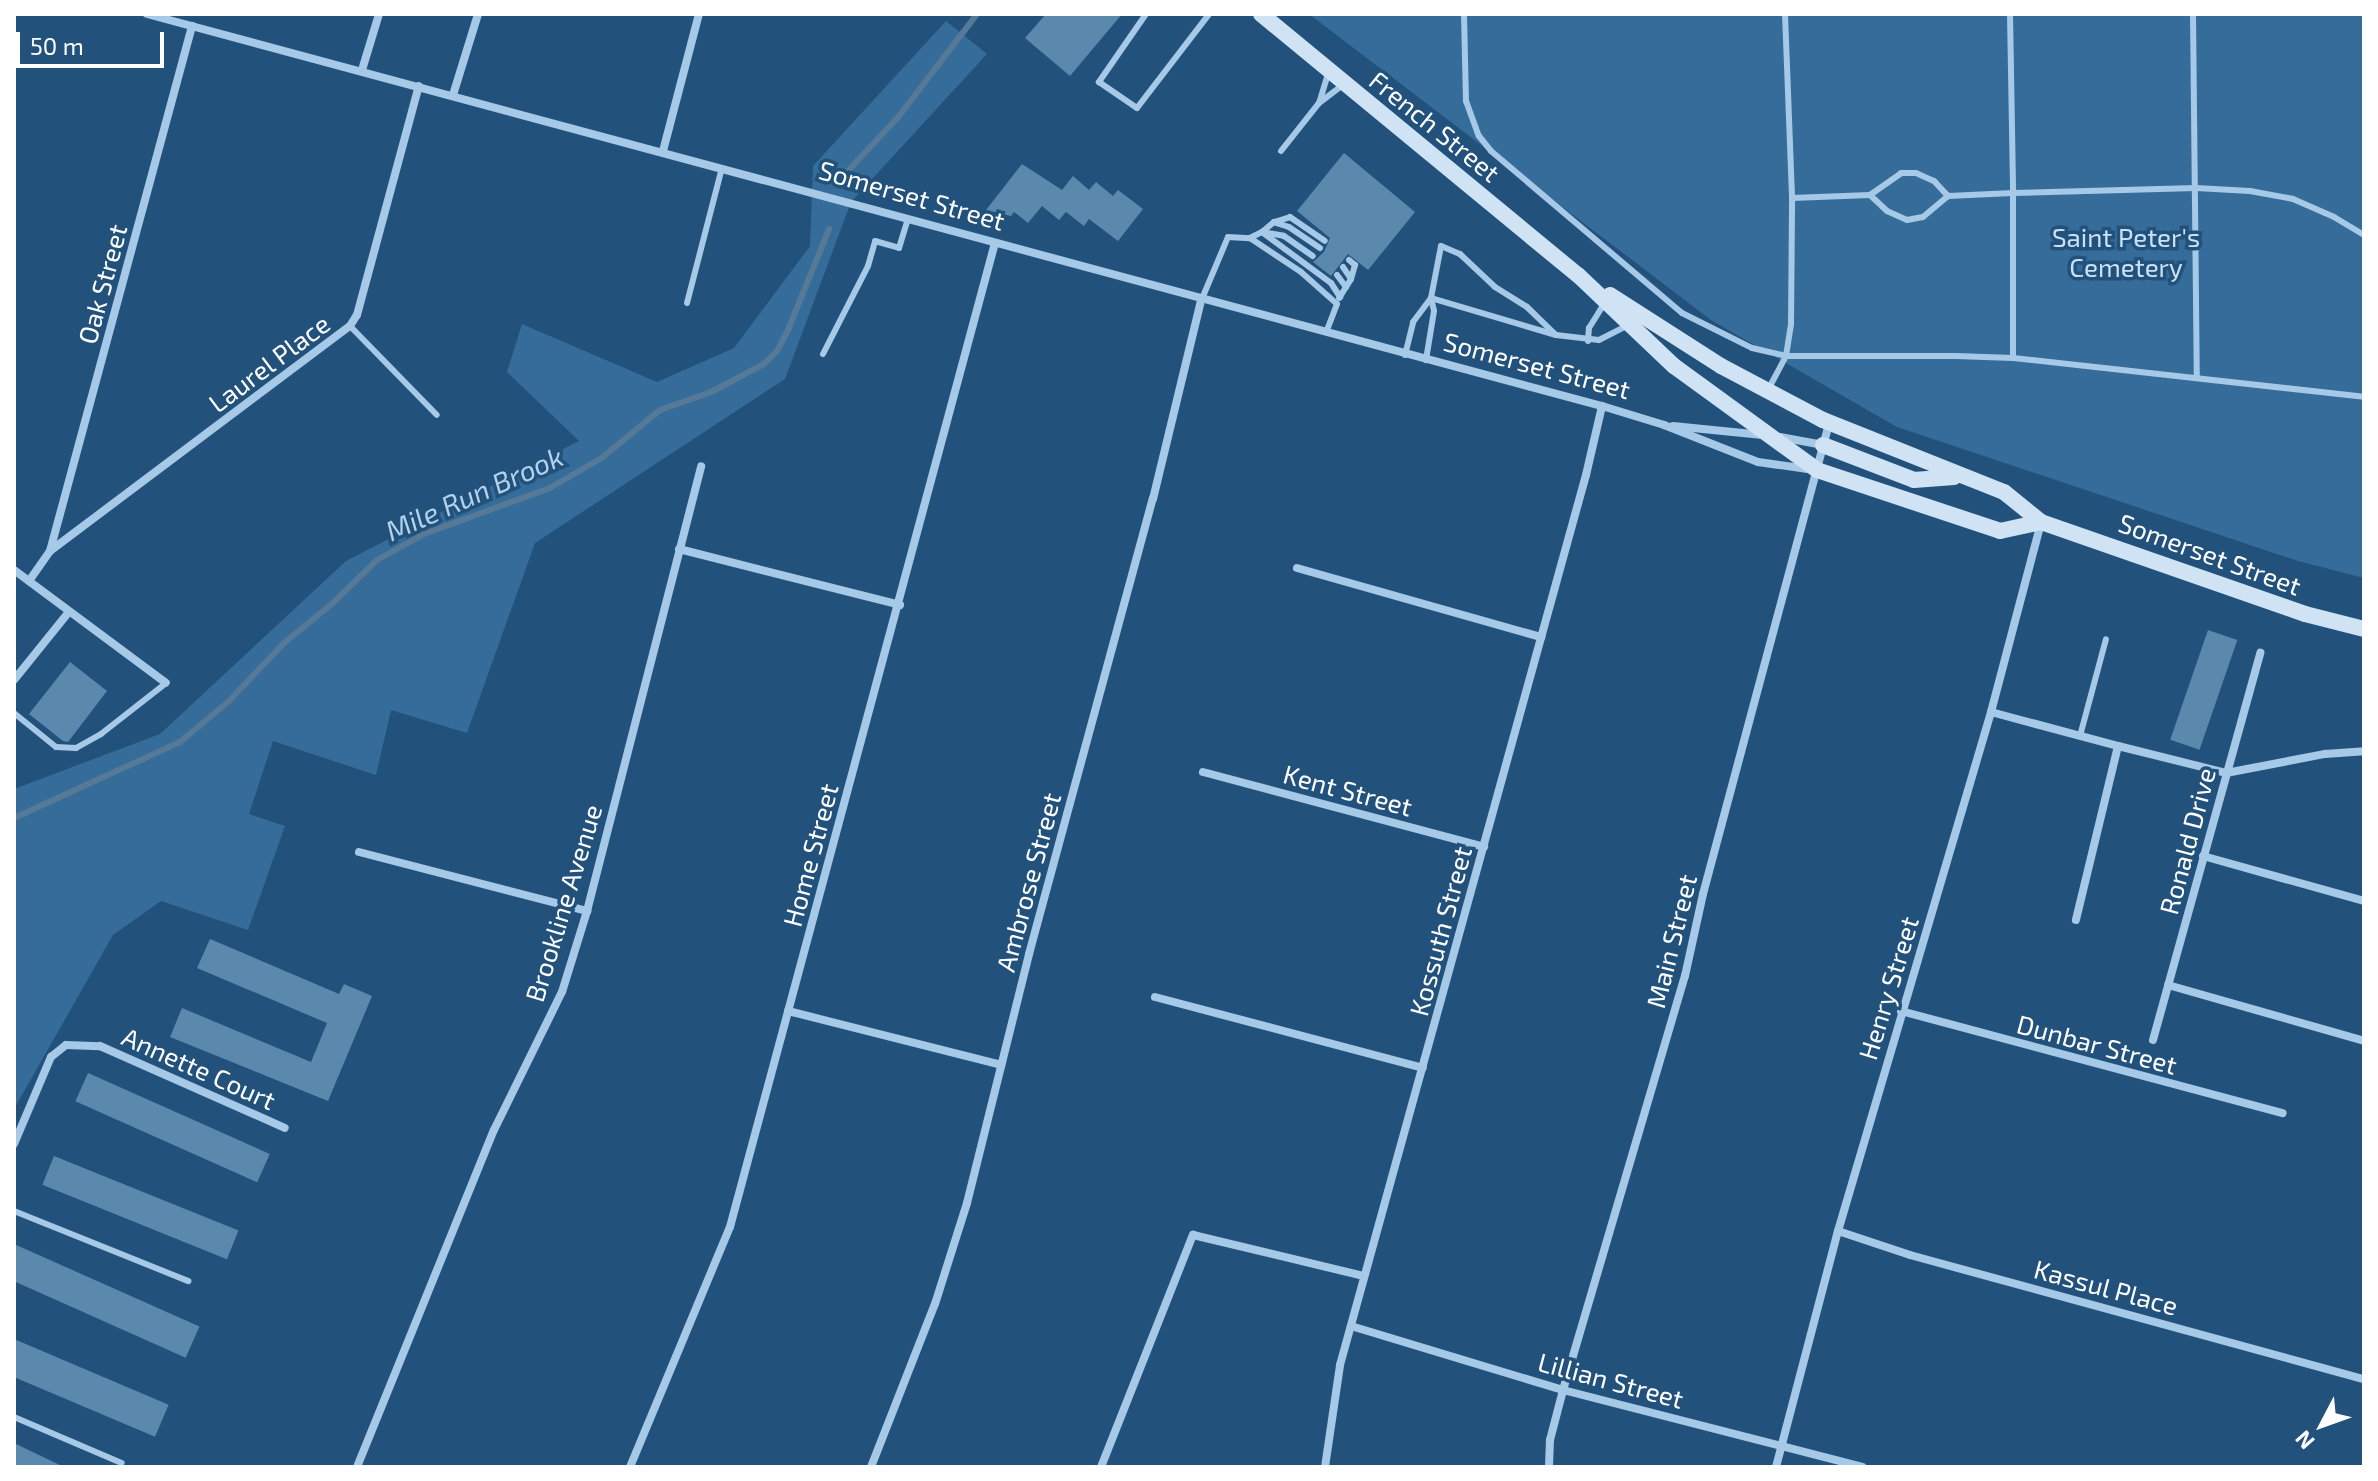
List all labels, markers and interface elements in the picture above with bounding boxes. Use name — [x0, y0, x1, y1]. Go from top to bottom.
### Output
scale bar — [20, 16, 168, 66]
text: 50 m — [30, 31, 84, 60]
street label: French Street — [1364, 64, 1506, 188]
street label: Somerset Street — [816, 154, 1008, 236]
street label: Oak Street — [71, 221, 133, 347]
park label: Saint Peter's Cemetery — [2052, 221, 2200, 282]
street label: Laurel Place — [202, 307, 336, 419]
street label: Somerset Street — [1440, 325, 1634, 405]
water label: Mile Run Brook — [380, 439, 568, 547]
street label: Somerset Street — [2115, 507, 2305, 601]
street label: Kent Street — [1280, 758, 1416, 822]
street label: Ronald Drive — [2152, 764, 2222, 918]
street label: Home Street — [776, 780, 844, 930]
street label: Ambrose Street — [989, 789, 1067, 975]
street label: Brookline Avenue — [518, 800, 608, 1006]
street label: Kossuth Street — [1402, 843, 1478, 1019]
street label: Main Street — [1639, 871, 1703, 1011]
street label: Henry Street — [1851, 912, 1925, 1064]
street label: Dunbar Street — [2013, 1008, 2181, 1080]
street label: Annette Court — [117, 1020, 281, 1116]
street label: Kassul Place — [2030, 1253, 2182, 1321]
street label: Lillian Street — [1535, 1346, 1687, 1414]
north arrow — [2282, 1385, 2362, 1465]
text: N — [2289, 1426, 2319, 1455]

